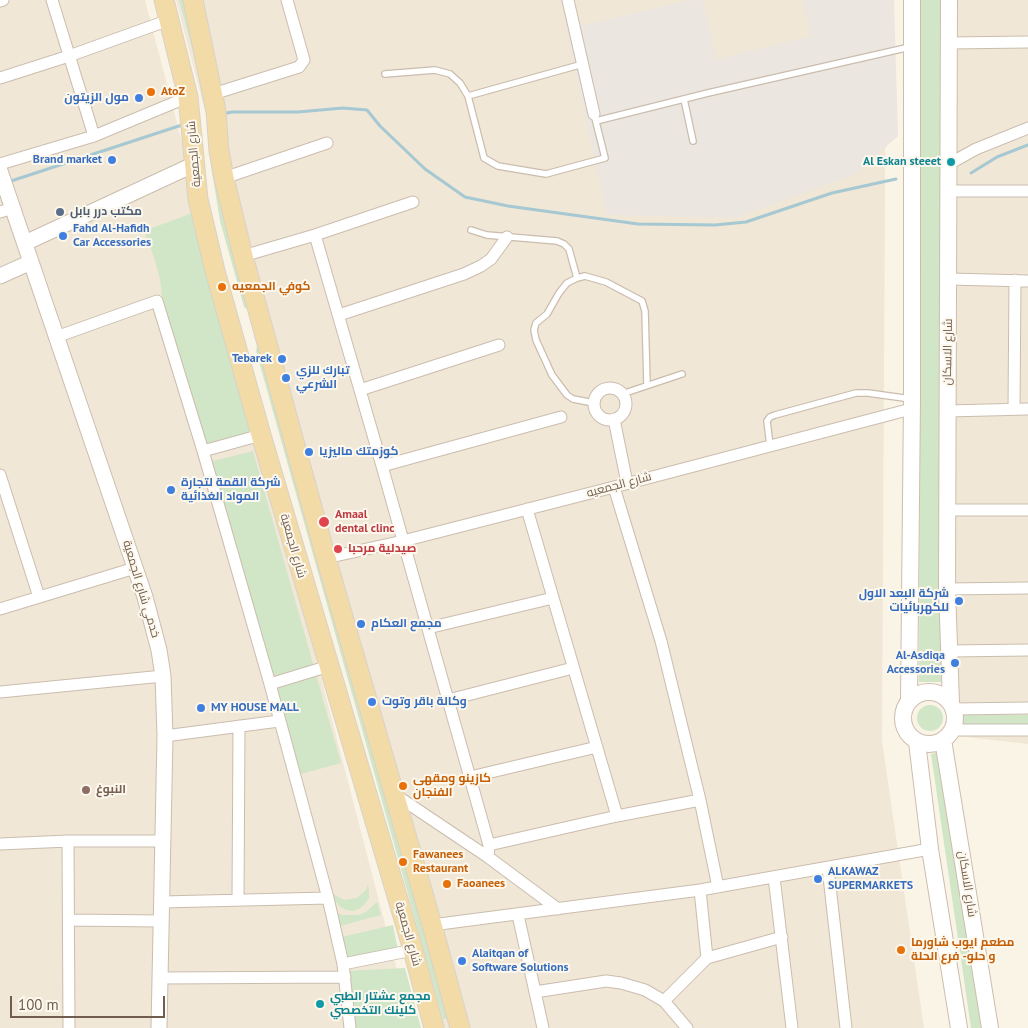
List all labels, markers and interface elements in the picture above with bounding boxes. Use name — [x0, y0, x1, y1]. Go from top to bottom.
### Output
place label: AtoZ — [161, 85, 185, 99]
marker: AtoZ — [145, 86, 157, 98]
place label: مول الزيتون — [64, 91, 129, 105]
marker: مول الزيتون — [133, 92, 145, 104]
street label: شارع الجمعية — [184, 120, 204, 188]
place label: Brand market — [33, 153, 102, 167]
marker: Brand market — [106, 154, 118, 166]
place label: Al Eskan steeet — [863, 155, 941, 169]
marker: Al Eskan steeet — [945, 156, 957, 168]
place label: مكتب درر بابل — [70, 205, 142, 219]
marker: مكتب درر بابل — [54, 206, 66, 218]
place label: Fahd Al-Hafidh Car Accessories — [73, 222, 151, 250]
marker: Fahd Al-Hafidh Car Accessories — [57, 230, 69, 242]
place label: كوفي الجمعيه — [232, 280, 310, 294]
marker: كوفي الجمعيه — [216, 281, 228, 293]
street label: شارع الاسكان — [940, 319, 956, 385]
place label: Tebarek — [232, 352, 272, 366]
marker: Tebarek — [276, 353, 288, 365]
place label: تبارك للزي الشرعي — [296, 364, 349, 392]
marker: تبارك للزي الشرعي — [280, 372, 292, 384]
place label: كوزمتك ماليزيا — [319, 445, 398, 459]
marker: كوزمتك ماليزيا — [303, 446, 315, 458]
street label: شارع الجمعيه — [585, 469, 653, 501]
place label: شركة القمة لتجارة المواد الغذائية — [181, 476, 281, 504]
marker: شركة القمة لتجارة المواد الغذائية — [165, 484, 177, 496]
place label: Amaal dental clinc — [335, 508, 394, 536]
street label: شارع الجمعية — [277, 512, 309, 580]
marker: Amaal dental clinc — [317, 515, 331, 529]
street label: خدمي شارع الجمعية — [119, 539, 163, 639]
place label: صيدلية مرحبا — [348, 542, 416, 556]
marker: صيدلية مرحبا — [332, 543, 344, 555]
place label: شركة البعد الاول للكهربائيات — [859, 587, 949, 615]
marker: شركة البعد الاول للكهربائيات — [953, 595, 965, 607]
place label: مجمع العكام — [371, 617, 442, 631]
marker: مجمع العكام — [355, 618, 367, 630]
place label: Al-Asdiqa Accessories — [887, 649, 945, 677]
marker: Al-Asdiqa Accessories — [949, 657, 961, 669]
place label: وكالة باقر وتوت — [382, 695, 467, 709]
marker: وكالة باقر وتوت — [366, 696, 378, 708]
place label: MY HOUSE MALL — [211, 701, 299, 715]
marker: MY HOUSE MALL — [195, 702, 207, 714]
place label: كازينو ومقهى الفنجان — [413, 772, 491, 800]
marker: كازينو ومقهى الفنجان — [397, 780, 409, 792]
place label: النبوغ — [96, 783, 126, 797]
marker: النبوغ — [80, 784, 92, 796]
place label: Fawanees Restaurant — [413, 848, 468, 876]
street label: شارع الاسكان — [955, 850, 979, 918]
marker: Fawanees Restaurant — [397, 856, 409, 868]
place label: ALKAWAZ SUPERMARKETS — [828, 865, 913, 893]
marker: ALKAWAZ SUPERMARKETS — [812, 873, 824, 885]
place label: Faoanees — [457, 877, 505, 891]
marker: Faoanees — [441, 878, 453, 890]
street label: شارع الجمعية — [392, 900, 424, 968]
place label: مطعم ايوب شاورما و حلو- فرع الحلة — [911, 936, 1014, 964]
marker: مطعم ايوب شاورما و حلو- فرع الحلة — [895, 944, 907, 956]
place label: Alaitqan of Software Solutions — [472, 947, 569, 975]
marker: Alaitqan of Software Solutions — [456, 955, 468, 967]
scale bar — [12, 986, 168, 1018]
place label: مجمع عشتار الطبي كلينك التخصصي — [330, 990, 431, 1018]
text: 100 m — [18, 995, 59, 1014]
marker: مجمع عشتار الطبي كلينك التخصصي — [314, 998, 326, 1010]

